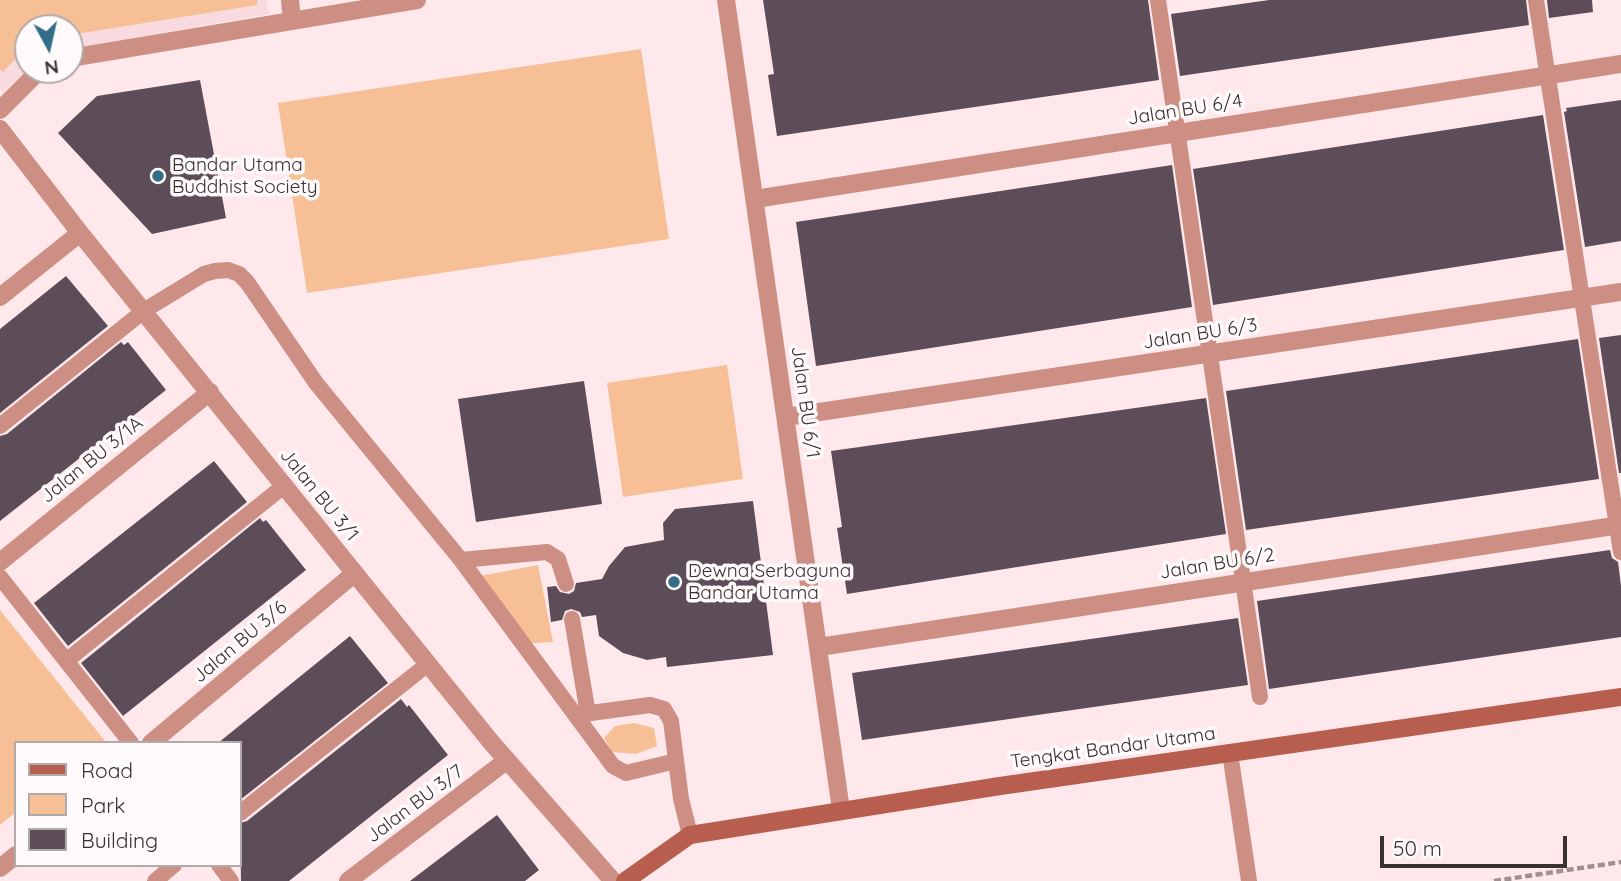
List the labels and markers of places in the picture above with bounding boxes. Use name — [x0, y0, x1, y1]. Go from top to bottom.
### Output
place label: Bandar Utama Buddhist Society — [172, 154, 318, 198]
marker: Bandar Utama Buddhist Society — [150, 168, 166, 184]
place label: Dewna Serbaguna Bandar Utama — [688, 560, 851, 604]
marker: Dewna Serbaguna Bandar Utama — [666, 574, 682, 590]

